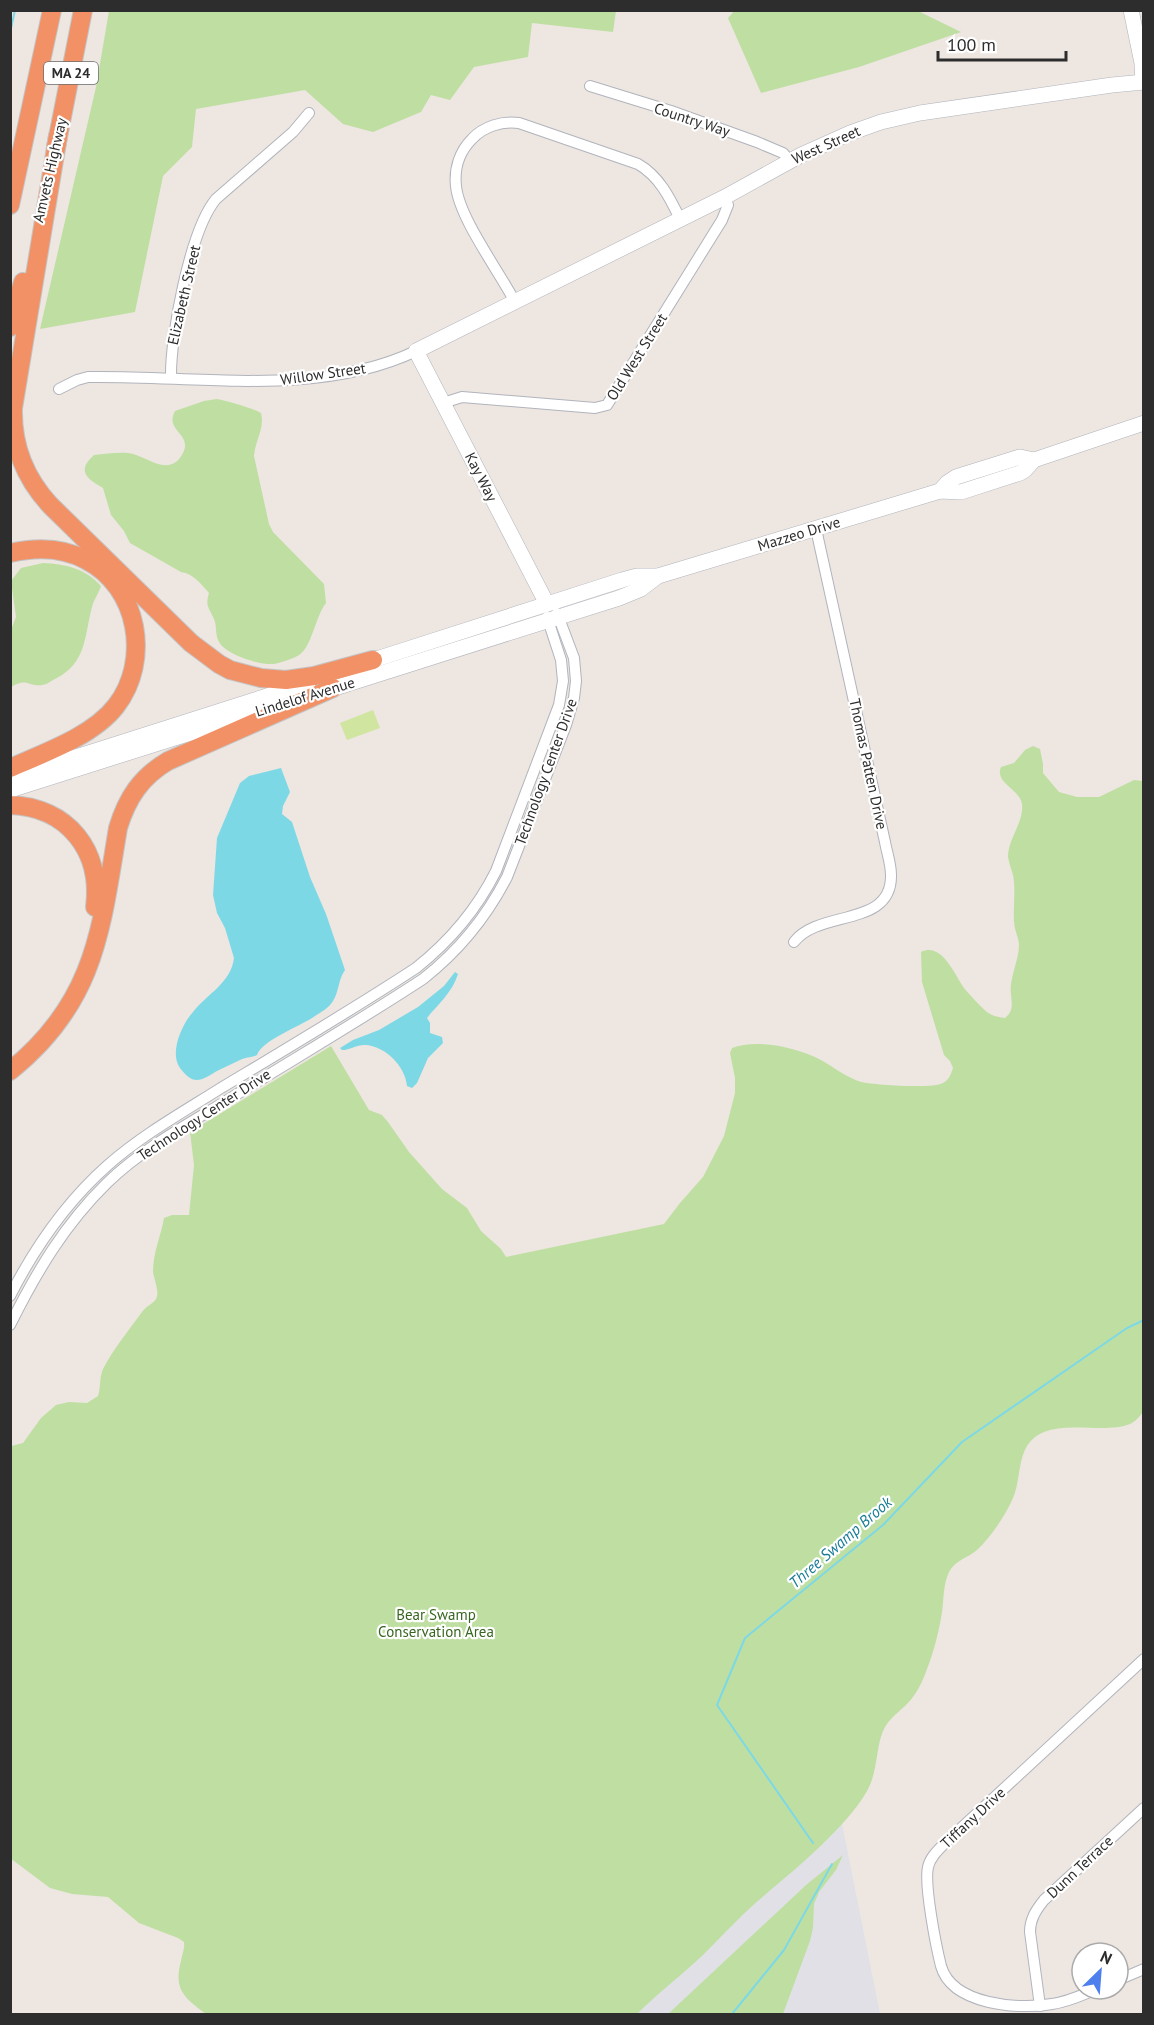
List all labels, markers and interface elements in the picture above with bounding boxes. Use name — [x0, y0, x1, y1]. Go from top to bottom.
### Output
scale bar — [938, 24, 1066, 62]
text: 100 m — [947, 33, 996, 56]
road number: MA 24 — [44, 62, 98, 84]
street label: Country Way — [652, 98, 733, 141]
street label: Amvets Highway — [28, 116, 71, 224]
street label: West Street — [789, 121, 863, 168]
street label: Elizabeth Street — [163, 243, 204, 347]
street label: Old West Street — [602, 309, 671, 404]
street label: Willow Street — [279, 358, 367, 389]
street label: Kay Way — [461, 449, 502, 505]
street label: Mazzeo Drive — [755, 512, 843, 555]
street label: Lindelof Avenue — [253, 672, 357, 721]
street label: Technology Center Drive — [510, 696, 581, 848]
street label: Thomas Patten Drive — [845, 697, 892, 831]
street label: Technology Center Drive — [133, 1064, 274, 1165]
water label: Three Swamp Brook — [784, 1491, 896, 1592]
park label: Bear Swamp Conservation Area — [378, 1605, 494, 1641]
street label: Tiffany Drive — [936, 1783, 1009, 1852]
street label: Dunn Terrace — [1043, 1831, 1117, 1902]
north arrow — [1070, 1941, 1130, 2001]
text: N — [1097, 1946, 1115, 1969]

